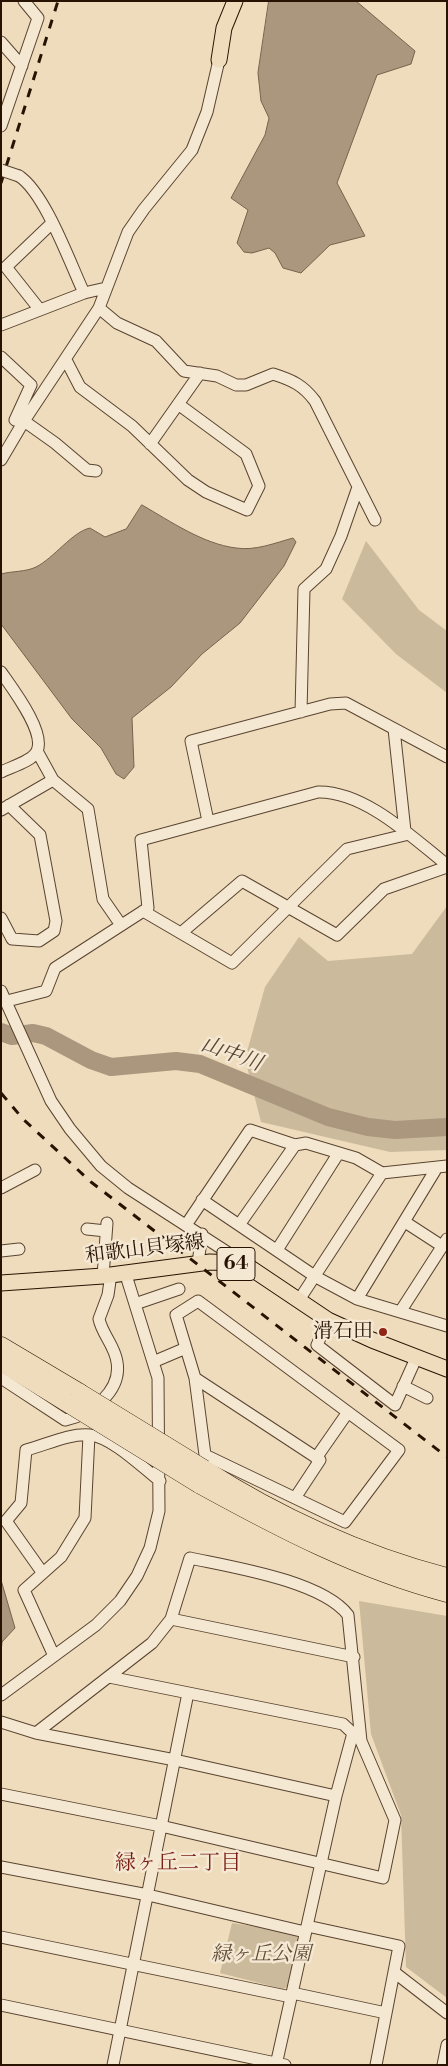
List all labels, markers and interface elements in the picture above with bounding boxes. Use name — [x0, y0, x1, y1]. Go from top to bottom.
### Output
water label: 山中川 — [197, 1032, 265, 1078]
street label: 和歌山貝塚線 — [84, 1231, 206, 1269]
road number: 64 — [217, 1248, 255, 1280]
place label: 滑石田 — [313, 1320, 373, 1344]
marker: 滑石田 — [377, 1326, 389, 1338]
district label: 緑ヶ丘二丁目 — [115, 1851, 241, 1877]
park label: 緑ヶ丘公園 — [211, 1943, 311, 1967]

